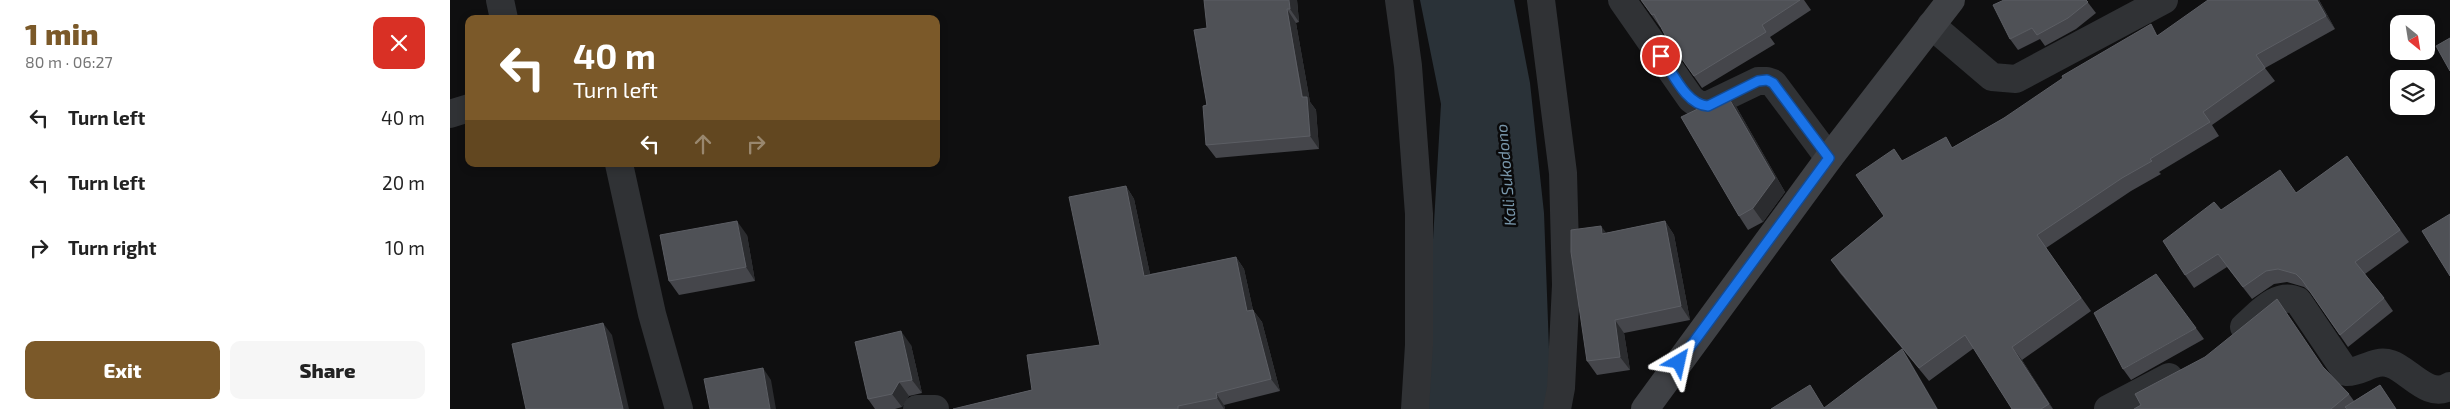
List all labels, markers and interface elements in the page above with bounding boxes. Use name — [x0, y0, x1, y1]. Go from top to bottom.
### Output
text: 1 min — [25, 15, 99, 51]
north arrow — [2390, 15, 2435, 60]
map controls — [2390, 15, 2435, 115]
button: close — [373, 17, 425, 69]
text: 40 m — [573, 34, 656, 76]
icon: left — [490, 35, 555, 100]
pin — [1640, 35, 1682, 77]
icon: arrive — [1647, 42, 1675, 70]
text: 80 m · 06:27 — [25, 52, 113, 71]
button: layers — [2390, 70, 2435, 115]
text: Turn left — [573, 76, 658, 102]
icon: left — [25, 104, 53, 132]
text: Turn left — [68, 106, 145, 129]
text: 40 m — [381, 106, 425, 129]
water label: Kali Sukodono — [1491, 123, 1519, 227]
icon: left — [636, 130, 664, 158]
icon: ahead — [689, 130, 717, 158]
icon: right — [742, 130, 770, 158]
icon: left — [25, 169, 53, 197]
text: Turn left — [68, 171, 145, 194]
text: 20 m — [382, 171, 425, 194]
icon: right — [25, 234, 53, 262]
text: Turn right — [68, 236, 156, 259]
text: 10 m — [385, 236, 425, 259]
position arrow — [1652, 335, 1704, 387]
button: Exit — [25, 341, 220, 399]
button: Share — [230, 341, 425, 399]

